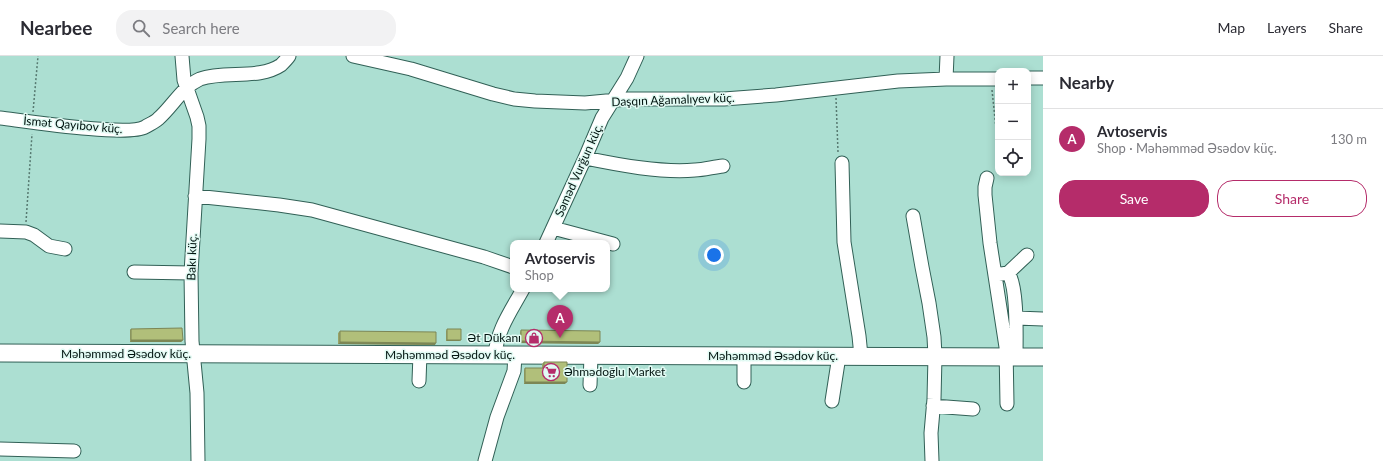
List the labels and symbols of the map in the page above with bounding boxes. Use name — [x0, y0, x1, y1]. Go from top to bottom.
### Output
street label: Daşqın Ağamalıyev küç. — [611, 90, 735, 109]
street label: İsmət Qayıbov küç. — [23, 113, 124, 136]
street label: Səməd Vurğun küç. — [551, 121, 606, 219]
street label: Bakı küç. — [183, 233, 200, 281]
your location — [704, 245, 724, 265]
pin: A — [547, 305, 573, 338]
shop icon: Ət Dükanı — [524, 328, 544, 348]
place label: Ət Dükanı — [468, 330, 521, 345]
street label: Məhəmməd Əsədov küç. — [61, 346, 191, 361]
street label: Məhəmməd Əsədov küç. — [385, 347, 515, 362]
street label: Məhəmməd Əsədov küç. — [708, 348, 838, 363]
supermarket icon: Əhmədoğlu Market — [541, 362, 561, 382]
place label: Əhmədoğlu Market — [564, 364, 666, 379]

